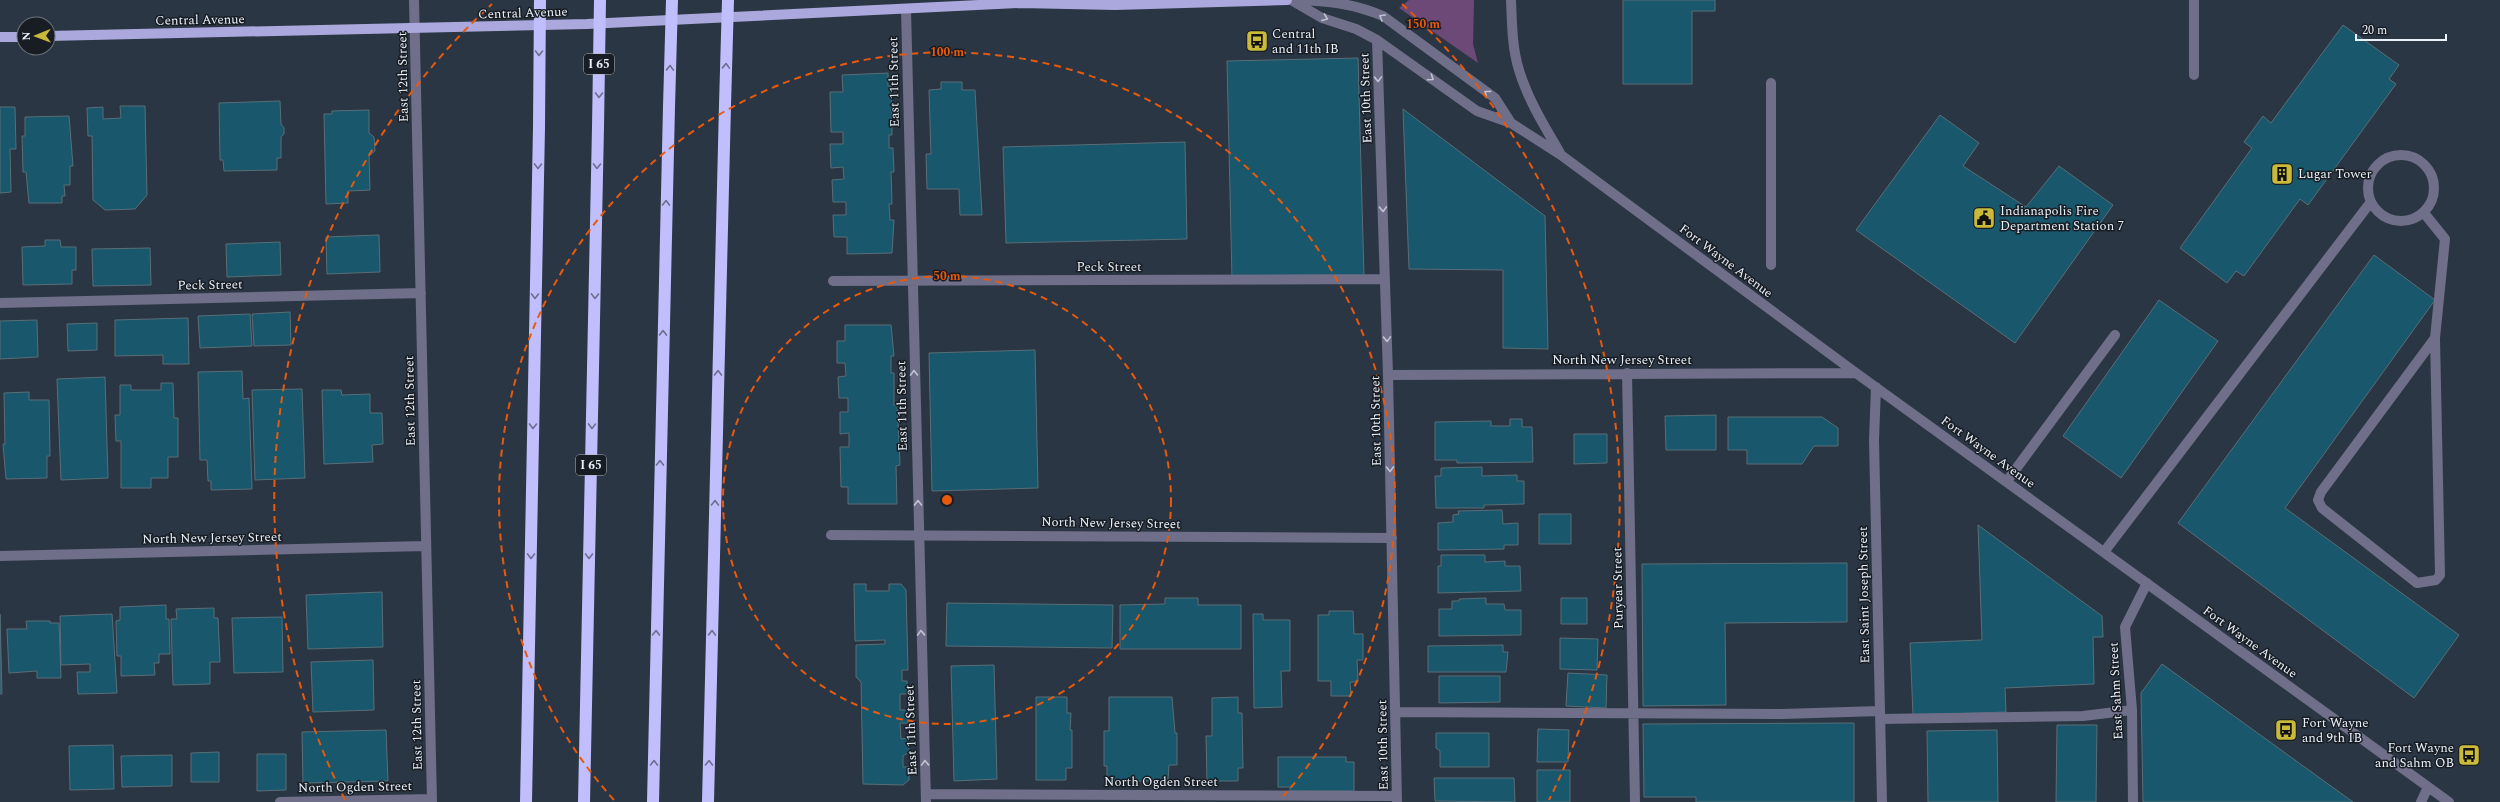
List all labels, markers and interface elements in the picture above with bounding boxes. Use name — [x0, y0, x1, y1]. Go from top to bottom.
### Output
street label: Central Avenue — [478, 1, 568, 25]
street label: Central Avenue — [155, 9, 245, 31]
one-way arrow — [1322, 14, 1329, 22]
one-way arrow — [1379, 14, 1386, 22]
text: 150 m — [1406, 15, 1440, 34]
north arrow — [16, 16, 56, 56]
scale bar — [2356, 16, 2446, 42]
text: 20 m — [2362, 21, 2387, 40]
place label: Central and 11th IB — [1272, 24, 1338, 59]
bus stop icon: Central and 11th IB — [1244, 28, 1270, 54]
street label: East 12th Street — [392, 31, 414, 123]
text: N — [18, 32, 35, 41]
street label: East 11th Street — [883, 36, 905, 128]
text: 100 m — [930, 43, 964, 62]
one-way arrow — [535, 50, 543, 56]
street label: East 10th Street — [1354, 52, 1378, 144]
road number: I 65 — [584, 54, 614, 74]
one-way arrow — [722, 63, 730, 69]
one-way arrow — [666, 65, 674, 71]
one-way arrow — [1427, 73, 1434, 80]
one-way arrow — [1374, 76, 1382, 82]
one-way arrow — [1485, 91, 1492, 98]
one-way arrow — [595, 92, 603, 98]
building icon: Lugar Tower — [2269, 161, 2295, 187]
one-way arrow — [534, 163, 542, 169]
one-way arrow — [593, 163, 602, 169]
place label: Lugar Tower — [2298, 164, 2372, 184]
one-way arrow — [662, 200, 670, 206]
place label: Indianapolis Fire Department Station 7 — [2000, 201, 2124, 236]
public building icon: Indianapolis Fire Department Station 7 — [1971, 205, 1997, 231]
one-way arrow — [1378, 206, 1387, 212]
street label: Fort Wayne Avenue — [1675, 219, 1777, 303]
street label: Peck Street — [1076, 257, 1142, 277]
text: 50 m — [933, 267, 961, 286]
street label: Peck Street — [177, 274, 243, 296]
one-way arrow — [531, 293, 540, 299]
one-way arrow — [590, 293, 599, 299]
one-way arrow — [659, 330, 667, 336]
one-way arrow — [1383, 336, 1391, 342]
street label: North New Jersey Street — [1552, 350, 1692, 370]
street label: East 12th Street — [399, 355, 421, 447]
street label: East 11th Street — [891, 360, 913, 452]
one-way arrow — [714, 370, 722, 376]
one-way arrow — [910, 370, 919, 376]
street label: East 10th Street — [1365, 375, 1387, 467]
street label: Fort Wayne Avenue — [1937, 411, 2039, 493]
one-way arrow — [529, 423, 537, 429]
one-way arrow — [588, 423, 596, 429]
road number: I 65 — [576, 455, 606, 475]
one-way arrow — [656, 460, 664, 466]
one-way arrow — [1386, 466, 1394, 472]
centre of rings — [940, 493, 954, 507]
one-way arrow — [711, 500, 719, 506]
one-way arrow — [913, 500, 922, 506]
street label: North New Jersey Street — [1041, 512, 1181, 534]
street label: East Saint Joseph Street — [1853, 526, 1875, 664]
street label: North New Jersey Street — [142, 527, 282, 549]
street label: Puryear Street — [1607, 546, 1629, 629]
one-way arrow — [527, 553, 535, 559]
one-way arrow — [585, 553, 593, 559]
street label: Fort Wayne Avenue — [2199, 601, 2301, 683]
one-way arrow — [652, 630, 661, 636]
one-way arrow — [708, 630, 716, 636]
one-way arrow — [916, 630, 925, 636]
street label: East Sahm Street — [2103, 641, 2129, 740]
street label: East 12th Street — [406, 679, 428, 771]
street label: East 11th Street — [899, 684, 923, 776]
street label: East 10th Street — [1372, 699, 1394, 791]
place label: Fort Wayne and 9th IB — [2302, 713, 2369, 748]
bus stop icon: Fort Wayne and 9th IB — [2273, 717, 2299, 743]
place label: Fort Wayne and Sahm OB — [2375, 738, 2454, 773]
bus stop icon: Fort Wayne and Sahm OB — [2456, 742, 2482, 768]
one-way arrow — [650, 760, 658, 766]
one-way arrow — [705, 760, 713, 766]
one-way arrow — [920, 760, 929, 766]
street label: North Ogden Street — [1104, 772, 1218, 792]
street label: North Ogden Street — [298, 776, 413, 798]

